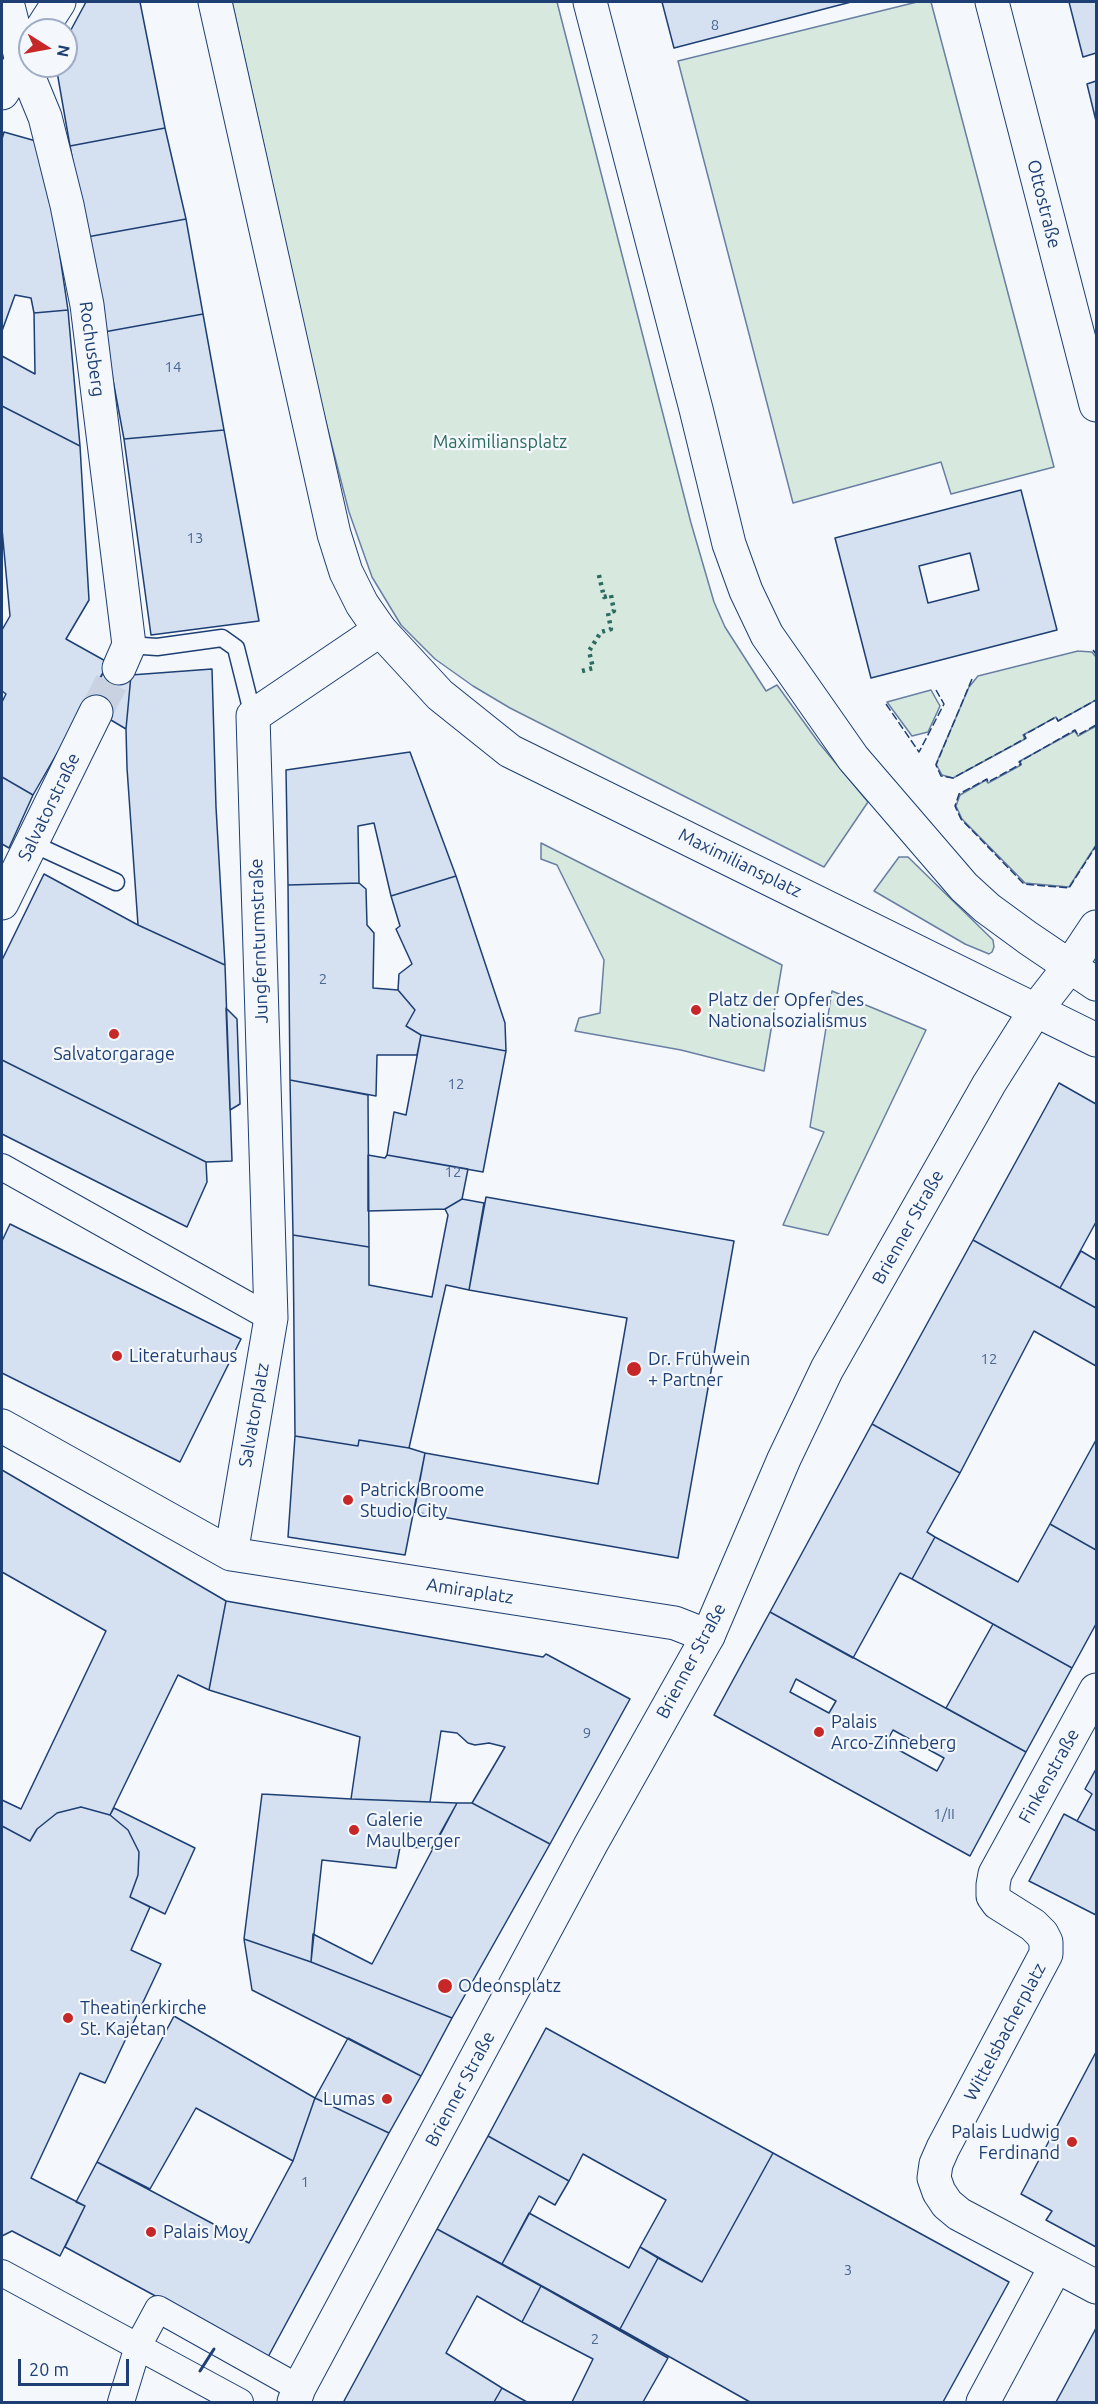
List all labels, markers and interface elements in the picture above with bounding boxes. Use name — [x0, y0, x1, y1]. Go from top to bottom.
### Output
house number: 8 — [711, 16, 719, 34]
north arrow — [18, 18, 78, 78]
text: N — [54, 43, 74, 59]
street label: Ottostraße — [1023, 158, 1065, 250]
street label: Rochusberg — [75, 300, 109, 398]
house number: 14 — [165, 358, 181, 376]
park label: Maximiliansplatz — [433, 431, 567, 453]
house number: 13 — [187, 529, 203, 547]
street label: Salvatorstraße — [14, 749, 84, 865]
street label: Maximiliansplatz — [675, 824, 805, 902]
street label: Jungfernturmstraße — [245, 858, 273, 1024]
house number: 2 — [319, 970, 327, 988]
place label: Platz der Opfer des Nationalsozialismus — [708, 989, 867, 1032]
marker: Platz der Opfer des Nationalsozialismus — [689, 1003, 703, 1017]
marker: Salvatorgarage — [107, 1027, 121, 1041]
place label: Salvatorgarage — [53, 1043, 175, 1065]
house number: 12 — [448, 1075, 464, 1093]
house number: 12 — [445, 1163, 461, 1181]
street label: Brienner Straße — [868, 1166, 948, 1288]
place label: Literaturhaus — [129, 1345, 237, 1367]
place label: Dr. Frühwein + Partner — [648, 1348, 750, 1390]
marker: Literaturhaus — [110, 1349, 124, 1363]
house number: 12 — [981, 1350, 997, 1368]
marker: Dr. Frühwein + Partner — [625, 1360, 643, 1378]
street label: Salvatorplatz — [234, 1361, 274, 1469]
place label: Patrick Broome Studio City — [360, 1479, 484, 1522]
marker: Patrick Broome Studio City — [341, 1493, 355, 1507]
street label: Amiraplatz — [425, 1573, 515, 1609]
street label: Brienner Straße — [652, 1600, 730, 1722]
place label: Palais Arco-Zinneberg — [831, 1711, 956, 1754]
house number: 9 — [583, 1724, 591, 1742]
marker: Palais Arco-Zinneberg — [812, 1725, 826, 1739]
street label: Finkenstraße — [1014, 1725, 1084, 1827]
house number: 1/II — [933, 1805, 955, 1823]
place label: Galerie Maulberger — [366, 1809, 460, 1852]
marker: Galerie Maulberger — [347, 1823, 361, 1837]
street label: Wittelsbacherplatz — [960, 1959, 1050, 2105]
place label: Odeonsplatz — [458, 1975, 561, 1997]
marker: Odeonsplatz — [436, 1977, 454, 1995]
place label: Theatinerkirche St. Kajetan — [80, 1997, 207, 2040]
marker: Theatinerkirche St. Kajetan — [61, 2011, 75, 2025]
street label: Brienner Straße — [421, 2028, 499, 2150]
place label: Lumas — [323, 2088, 375, 2110]
marker: Lumas — [380, 2092, 394, 2106]
place label: Palais Ludwig Ferdinand — [951, 2121, 1060, 2164]
marker: Palais Ludwig Ferdinand — [1065, 2135, 1079, 2149]
house number: 1 — [301, 2173, 309, 2191]
place label: Palais Moy — [163, 2221, 248, 2243]
marker: Palais Moy — [144, 2225, 158, 2239]
house number: 3 — [844, 2261, 852, 2279]
house number: 2 — [591, 2330, 599, 2348]
scale bar — [21, 2347, 132, 2385]
text: 20 m — [29, 2359, 69, 2379]

